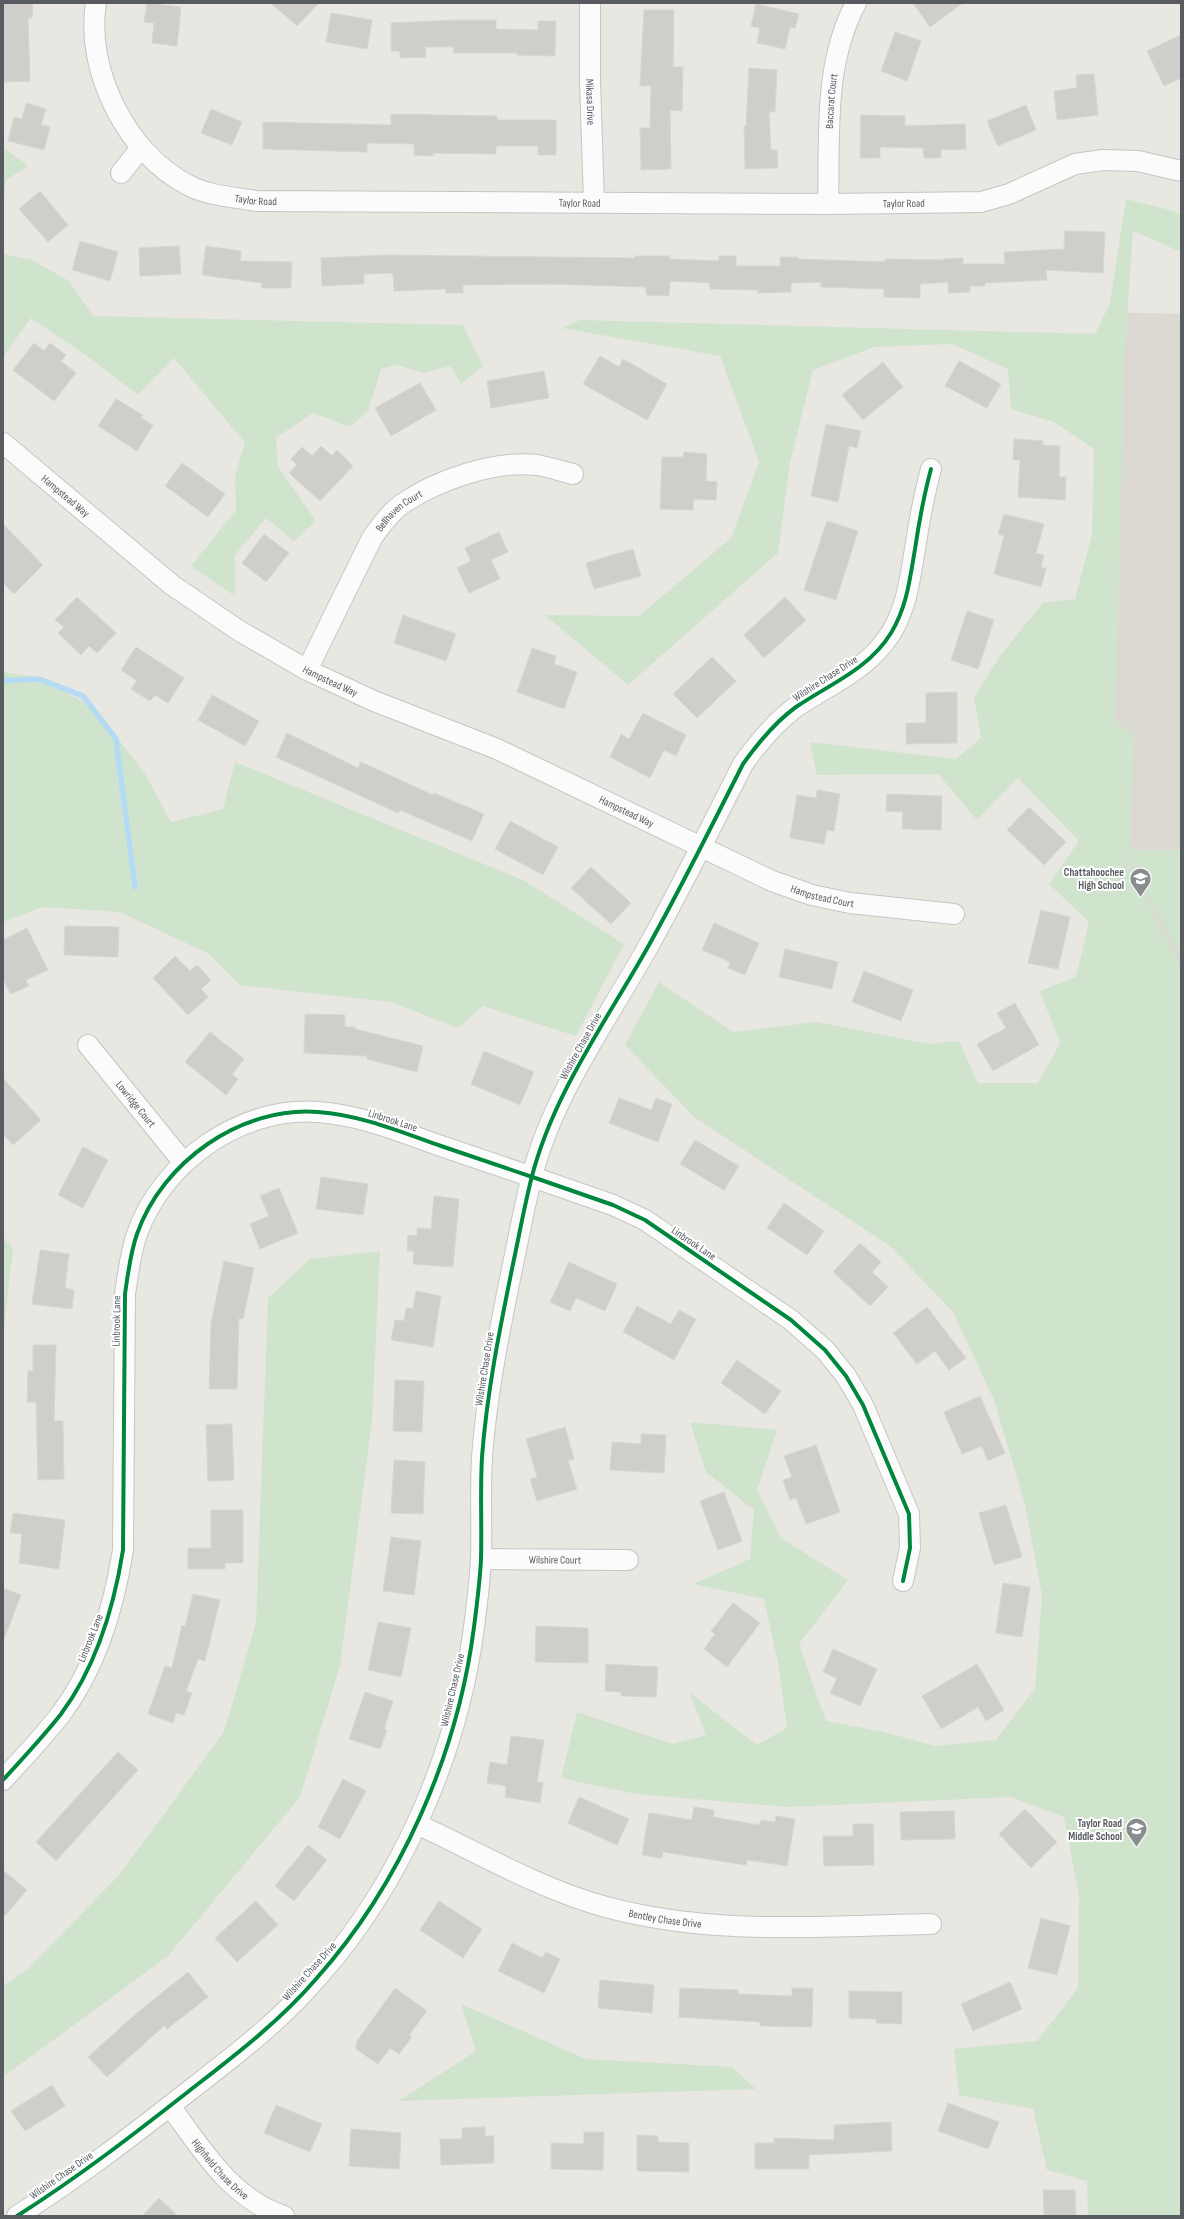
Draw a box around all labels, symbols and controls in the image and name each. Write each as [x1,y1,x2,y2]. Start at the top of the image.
street label: Baccarat Court [823,72,841,129]
street label: Mikasa Drive [583,79,597,125]
street label: Taylor Road [234,192,277,208]
street label: Taylor Road [559,197,601,210]
street label: Taylor Road [883,197,925,210]
street label: Hampstead Way [39,472,93,521]
street label: Bellhaven Court [373,487,425,534]
street label: Wilshire Chase Drive [790,653,860,704]
street label: Hampstead Way [300,663,360,700]
street label: Hampstead Way [597,793,656,831]
school or university icon: Chattahoochee High School [1127,865,1153,898]
place label: Chattahoochee High School [1064,866,1124,892]
street label: Hampstead Court [789,882,855,910]
street label: Wilshire Chase Drive [557,1010,604,1082]
street label: Lowridge Court [113,1078,159,1131]
street label: Linbrook Lane [367,1106,419,1135]
street label: Linbrook Lane [669,1224,718,1263]
street label: Linbrook Lane [110,1295,123,1347]
street label: Wilshire Chase Drive [472,1331,497,1407]
street label: Wilshire Court [529,1553,582,1567]
street label: Linbrook Lane [75,1612,106,1664]
street label: Wilshire Chase Drive [438,1652,467,1728]
school or university icon: Taylor Road Middle School [1124,1816,1150,1849]
place label: Taylor Road Middle School [1068,1817,1122,1843]
street label: Bentley Chase Drive [627,1907,702,1931]
street label: Wilshire Chase Drive [280,1939,339,2003]
street label: Highfield Chase Drive [189,2136,251,2203]
street label: Wilshire Chase Drive [27,2149,96,2202]

